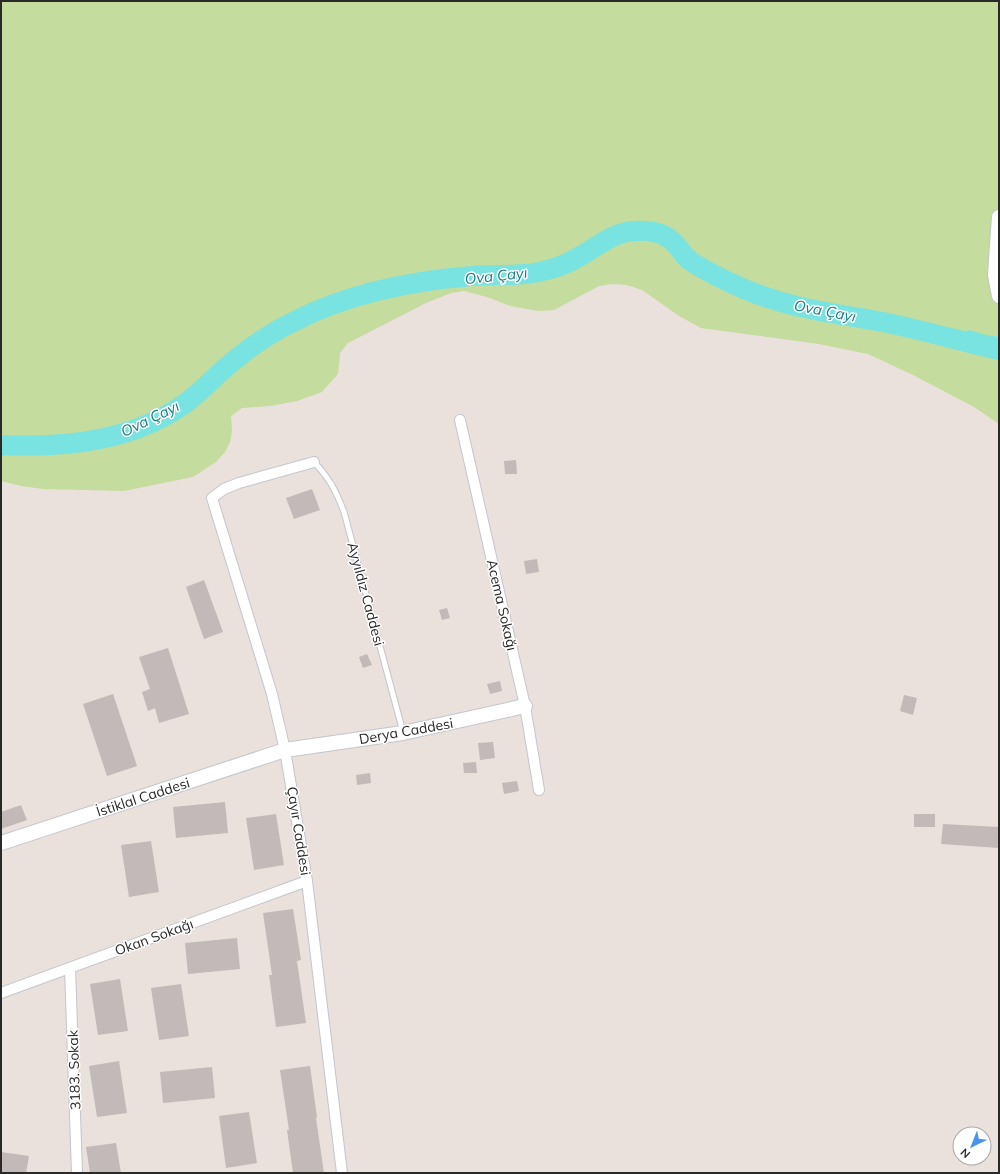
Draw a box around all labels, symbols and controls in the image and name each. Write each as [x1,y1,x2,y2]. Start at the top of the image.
water label: Ova Çayı [464,263,528,288]
water label: Ova Çayı [792,295,858,326]
water label: Ova Çayı [117,396,182,441]
street label: Ayyıldız Caddesi [343,540,389,648]
street label: Acema Sokağı [483,558,521,652]
street label: Derya Caddesi [357,714,455,748]
street label: İstiklal Caddesi [94,773,192,821]
street label: Çayır Caddesi [283,785,315,877]
street label: Okan Sokağı [112,914,196,960]
street label: 3183. Sokak [64,1029,84,1110]
north arrow [952,1126,992,1166]
text: N [957,1145,973,1161]

